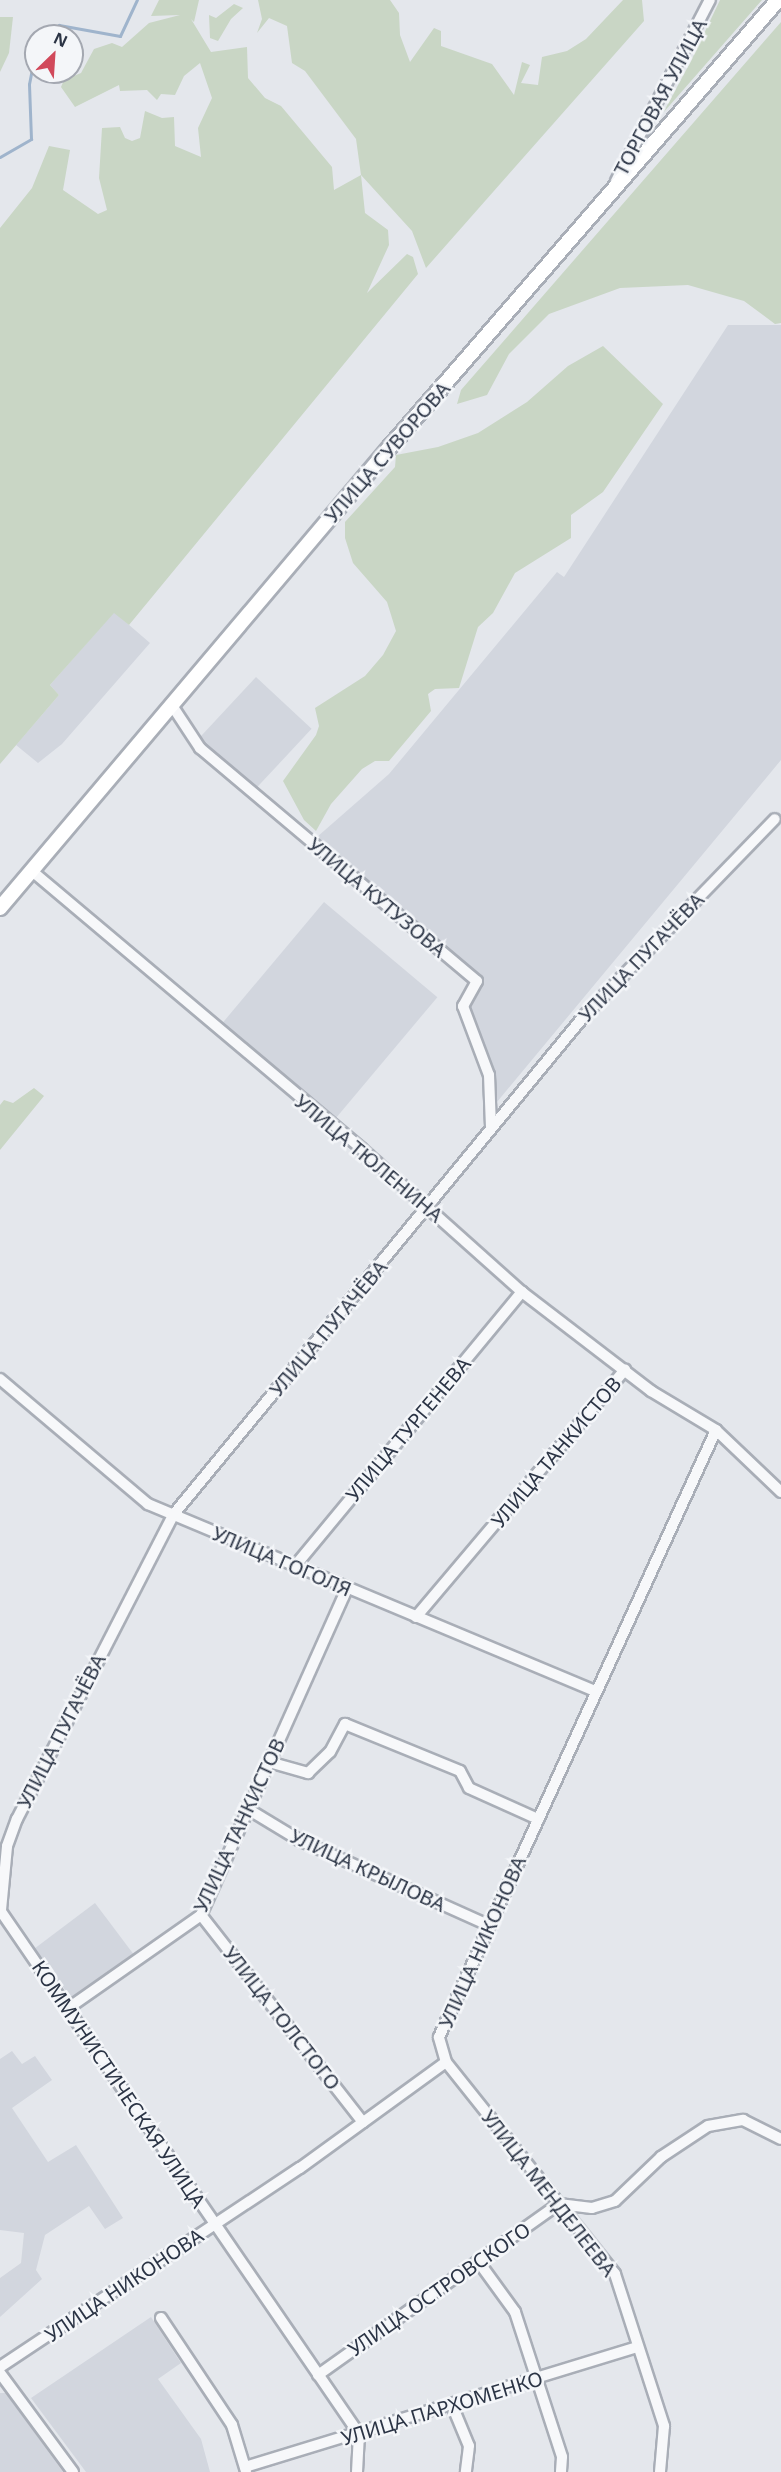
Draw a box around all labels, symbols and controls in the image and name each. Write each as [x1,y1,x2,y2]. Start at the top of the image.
street label: ТОРГОВАЯ УЛИЦА [609,15,711,179]
north arrow [24,24,84,84]
text: N [50,27,71,52]
street label: УЛИЦА СУВОРОВА [319,377,455,527]
street label: УЛИЦА КУТУЗОВА [303,832,451,962]
street label: УЛИЦА ПУГАЧЁВА [573,888,709,1026]
street label: УЛИЦА ТЮЛЕНИНА [290,1089,448,1227]
street label: УЛИЦА ПУГАЧЁВА [264,1255,392,1401]
street label: УЛИЦА ТУРГЕНЕВА [341,1352,475,1506]
street label: УЛИЦА ТАНКИСТОВ [486,1372,626,1532]
street label: УЛИЦА ГОГОЛЯ [209,1521,355,1601]
street label: УЛИЦА ПУГАЧЁВА [12,1650,110,1812]
street label: УЛИЦА ТАНКИСТОВ [188,1734,290,1916]
street label: УЛИЦА КРЫЛОВА [286,1823,450,1917]
street label: УЛИЦА НИКОНОВА [433,1852,531,2032]
street label: УЛИЦА ТОЛСТОГО [218,1941,346,2095]
street label: КОММУНИСТИЧЕСКАЯ УЛИЦА [27,1956,211,2212]
street label: УЛИЦА МЕНДЕЛЕЕВА [477,2105,621,2281]
street label: УЛИЦА ОСТРОВСКОГО [343,2217,535,2361]
street label: УЛИЦА НИКОНОВА [40,2223,208,2347]
street label: УЛИЦА ПАРХОМЕНКО [338,2366,546,2450]

